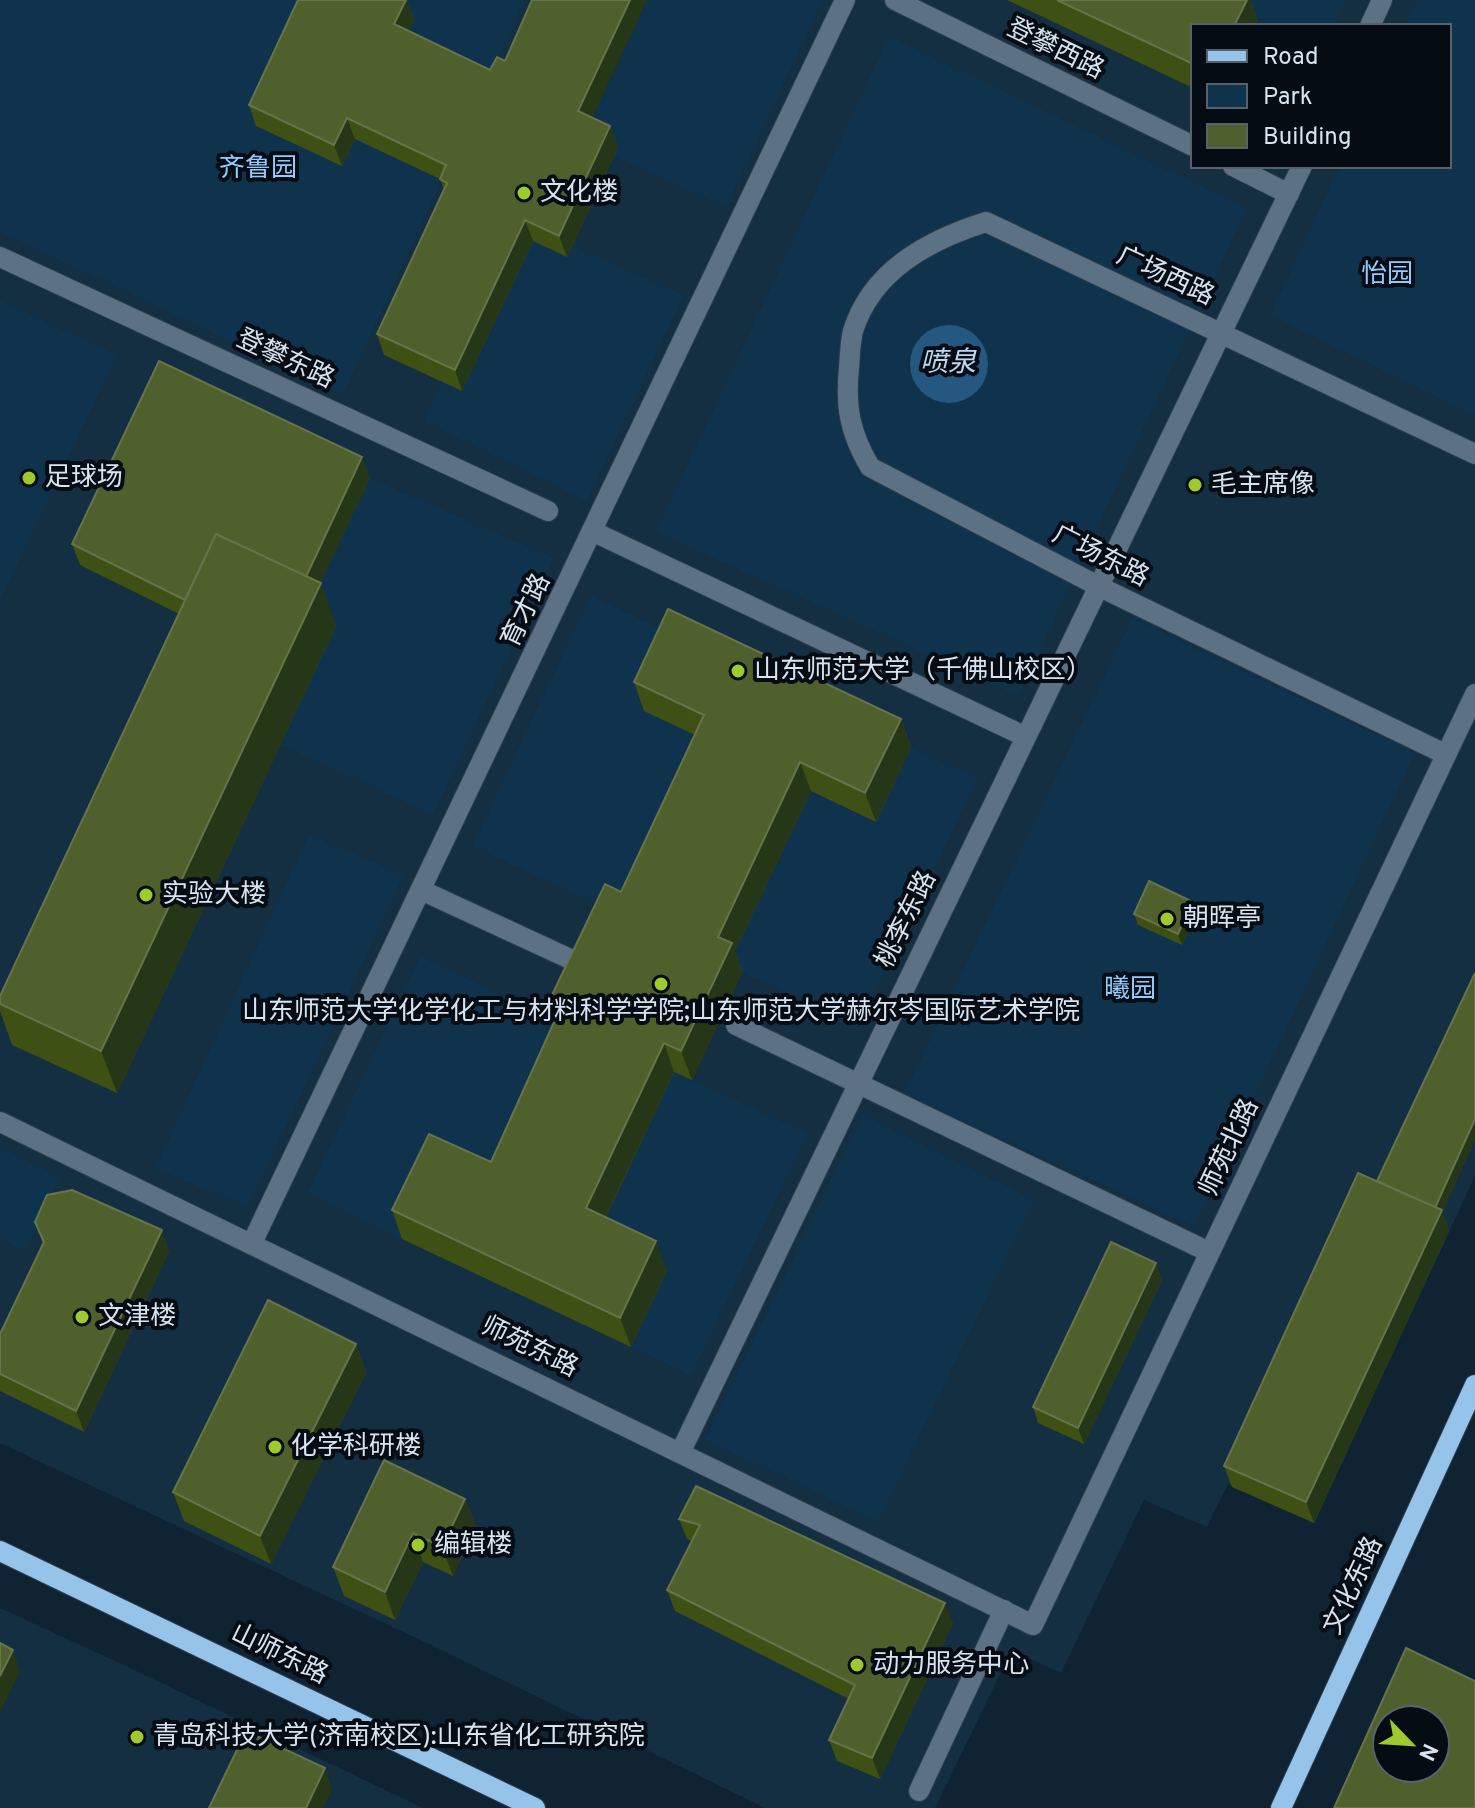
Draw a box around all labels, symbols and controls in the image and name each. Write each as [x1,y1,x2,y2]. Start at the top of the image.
street label: 登攀西路 [1001,12,1109,88]
legend [1191,24,1451,168]
text: Road [1263,43,1319,73]
text: Park [1263,83,1313,113]
text: Building [1263,123,1352,153]
park label: 齐鲁园 [219,153,297,186]
place label: 文化楼 [540,177,618,210]
marker: 文化楼 [515,184,533,202]
street label: 广场西路 [1111,240,1219,314]
park label: 怡园 [1361,259,1413,292]
street label: 登攀东路 [231,323,339,397]
water label: 喷泉 [920,346,977,382]
place label: 足球场 [45,462,123,495]
marker: 足球场 [20,469,38,487]
place label: 毛主席像 [1211,469,1315,502]
marker: 毛主席像 [1186,476,1204,494]
street label: 广场东路 [1046,519,1154,595]
street label: 育才路 [495,569,559,653]
place label: 山东师范大学（千佛山校区） [754,655,1092,688]
marker: 山东师范大学（千佛山校区） [729,662,747,680]
street label: 桃李东路 [869,866,945,974]
place label: 实验大楼 [162,879,266,912]
marker: 实验大楼 [137,886,155,904]
place label: 朝晖亭 [1183,903,1261,936]
marker: 朝晖亭 [1158,910,1176,928]
park label: 曦园 [1104,974,1156,1007]
marker: 山东师范大学化学化工与材料科学学院;山东师范大学赫尔岑国际艺术学院 [652,975,670,993]
place label: 山东师范大学化学化工与材料科学学院;山东师范大学赫尔岑国际艺术学院 [242,996,1080,1029]
street label: 师苑北路 [1193,1094,1267,1202]
place label: 文津楼 [98,1301,176,1334]
marker: 文津楼 [73,1308,91,1326]
street label: 师苑东路 [475,1310,583,1386]
place label: 化学科研楼 [291,1431,421,1464]
marker: 化学科研楼 [266,1438,284,1456]
place label: 编辑楼 [434,1529,512,1562]
street label: 文化东路 [1317,1532,1391,1640]
marker: 编辑楼 [409,1536,427,1554]
street label: 山师东路 [225,1617,333,1693]
place label: 动力服务中心 [873,1649,1029,1682]
marker: 动力服务中心 [848,1656,866,1674]
north arrow [1371,1704,1451,1784]
place label: 青岛科技大学(济南校区):山东省化工研究院 [153,1721,645,1754]
marker: 青岛科技大学(济南校区):山东省化工研究院 [128,1728,146,1746]
text: N [1411,1739,1442,1764]

